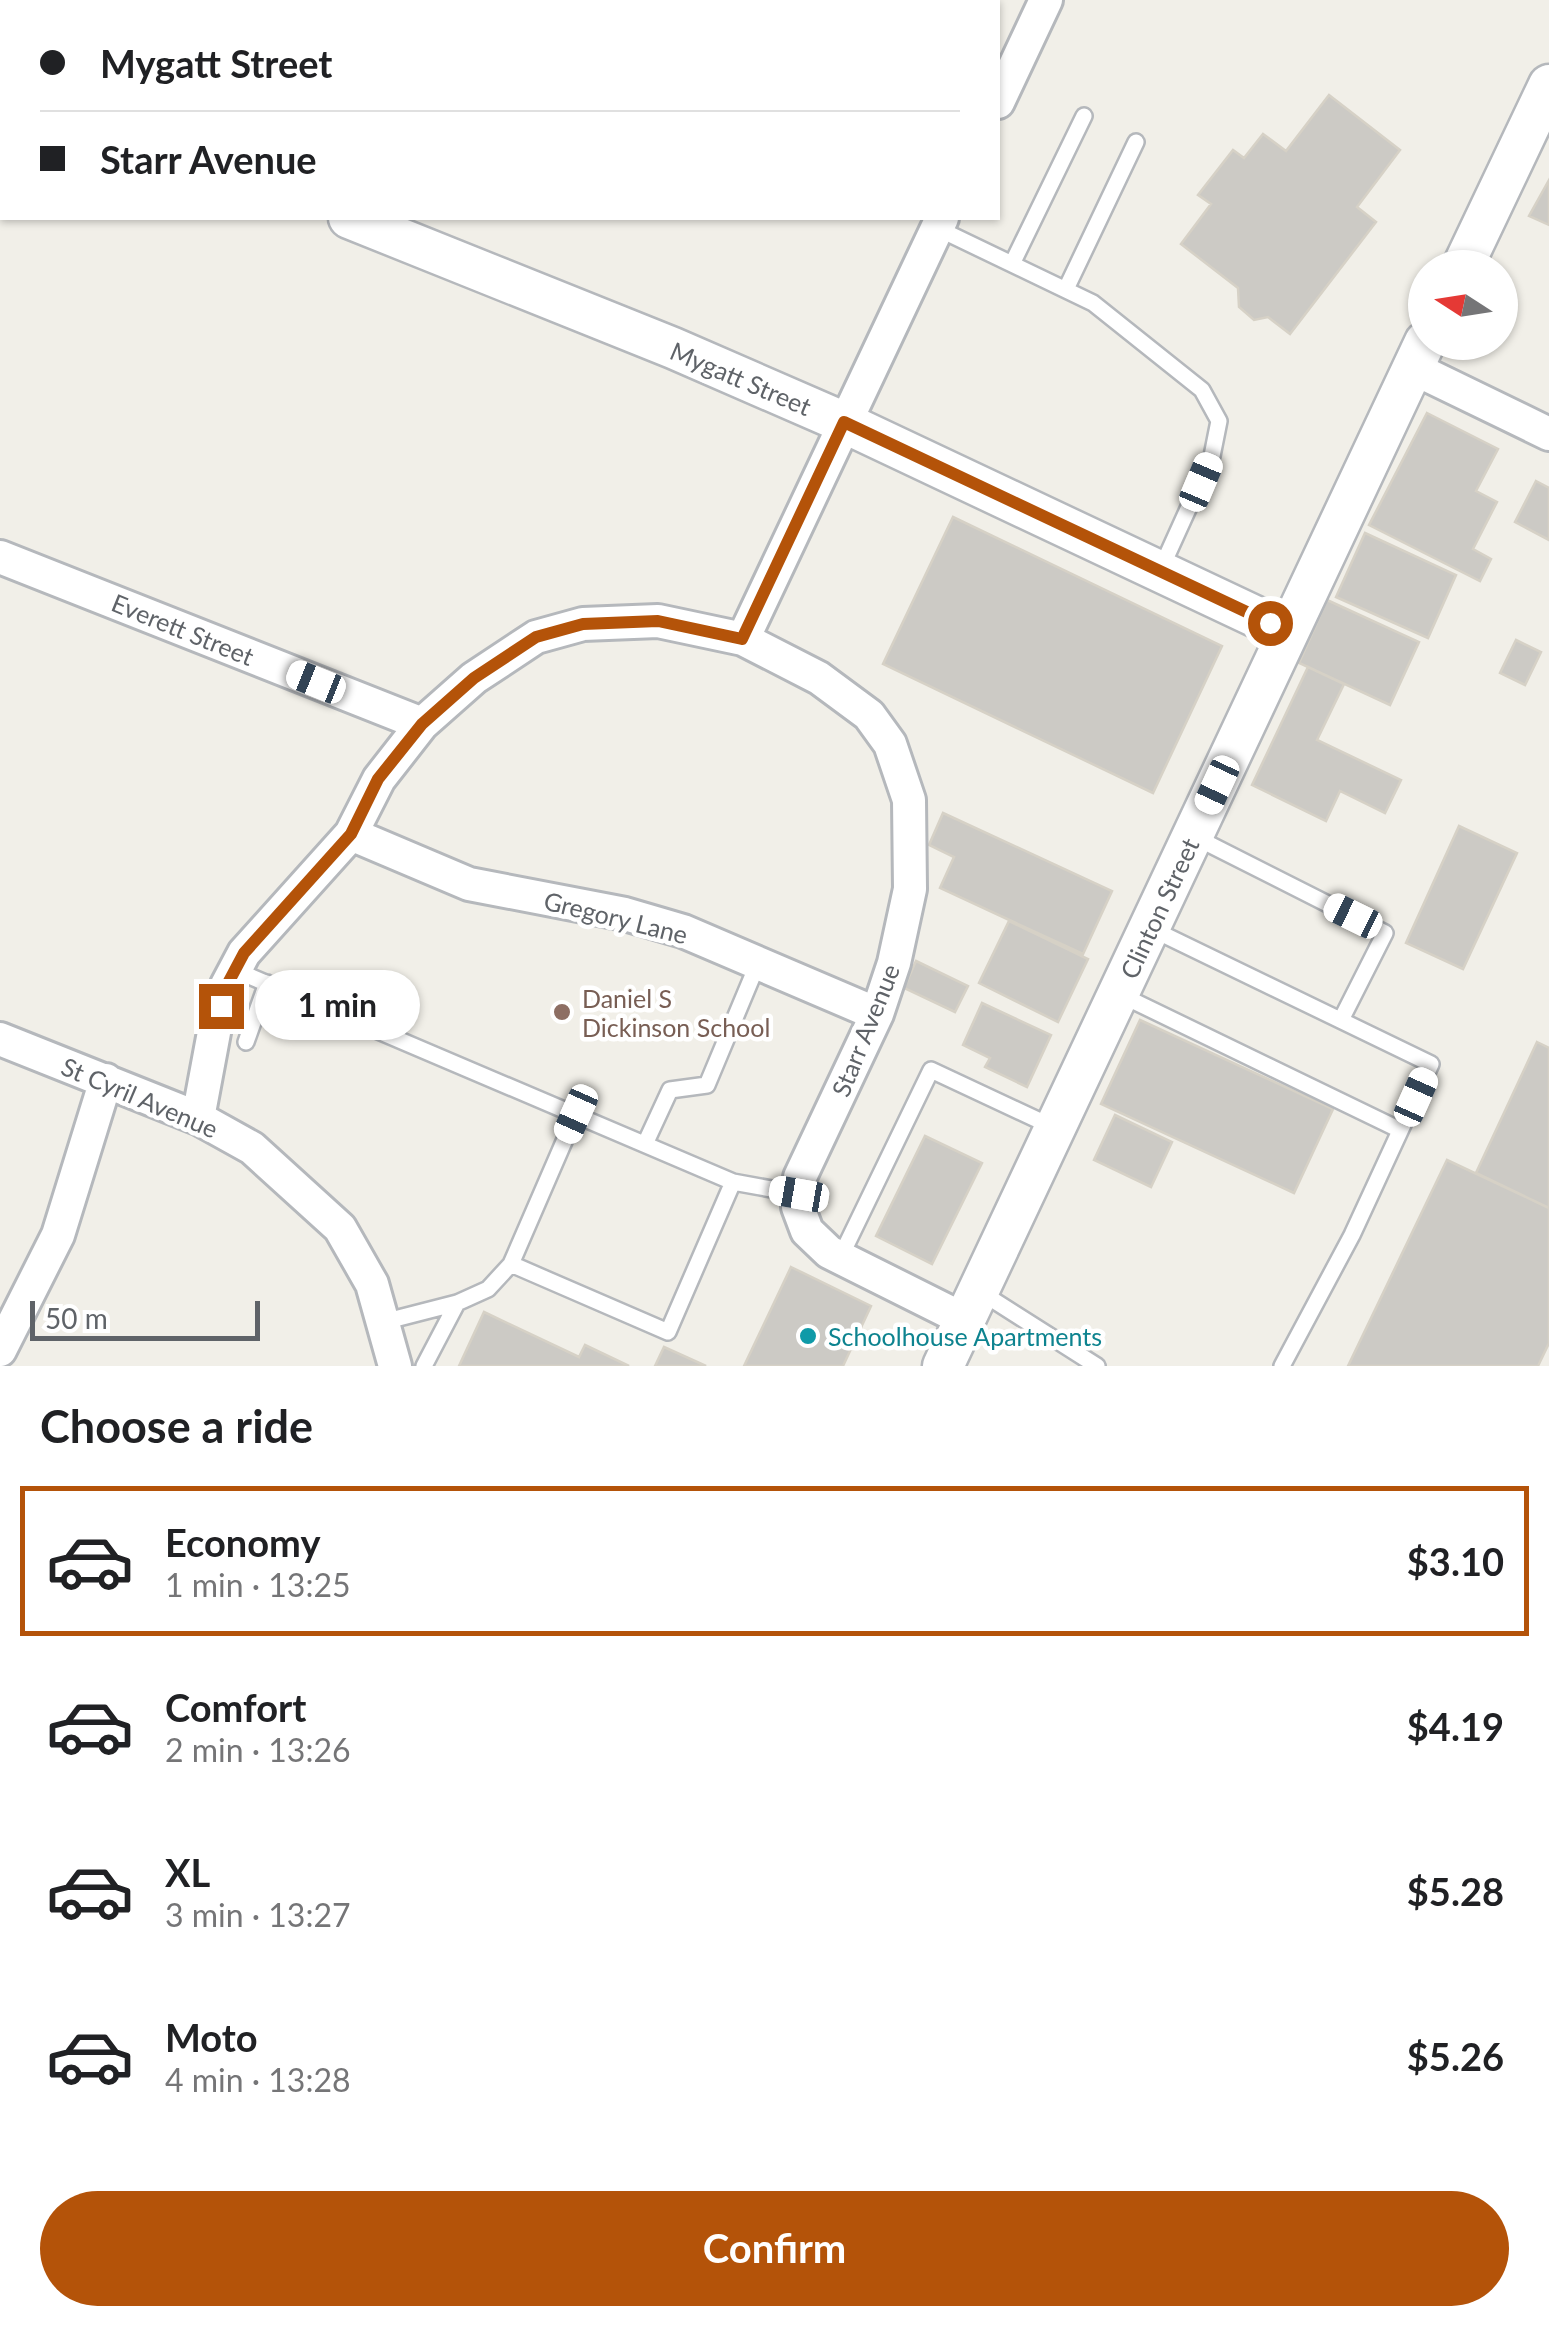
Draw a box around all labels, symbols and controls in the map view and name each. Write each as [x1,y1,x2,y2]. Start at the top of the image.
text: Mygatt Street [100,40,332,86]
text: Starr Avenue [100,136,317,182]
north arrow [1408,250,1518,360]
map controls [1408,250,1518,360]
street label: Mygatt Street [666,335,816,421]
car [1175,449,1227,515]
street label: Everett Street [108,587,258,671]
route start [1248,601,1293,646]
car [283,657,349,707]
car [1191,751,1243,819]
street label: Clinton Street [1113,833,1205,983]
street label: Gregory Lane [541,885,691,949]
car [1319,889,1387,943]
street label: Starr Avenue [825,959,905,1101]
callout: 1 min [256,971,421,1041]
place label: Daniel S Dickinson School [582,983,770,1042]
route end [199,984,244,1029]
text: 1 min [298,985,377,1024]
marker: Daniel S Dickinson School [551,1001,573,1023]
street label: St Cyril Avenue [57,1051,223,1143]
car [1390,1063,1442,1131]
car [550,1080,602,1148]
car [767,1174,831,1214]
scale bar [30,1296,260,1340]
text: 50 m [45,1301,108,1335]
place label: Schoolhouse Apartments [828,1321,1102,1351]
marker: Schoolhouse Apartments [797,1325,819,1347]
text: Choose a ride [40,1399,313,1453]
icon: car [45,1516,135,1606]
text: Economy [165,1519,320,1565]
text: $3.10 [1407,1538,1504,1584]
text: 1 min · 13:25 [165,1565,351,1604]
icon: car [45,1681,135,1771]
text: Comfort [165,1684,306,1730]
text: $4.19 [1407,1703,1504,1749]
text: 2 min · 13:26 [165,1730,351,1769]
icon: car [45,1846,135,1936]
text: XL [165,1849,210,1895]
text: $5.28 [1407,1868,1504,1914]
text: 3 min · 13:27 [165,1895,351,1934]
icon: car [45,2011,135,2101]
text: Moto [165,2014,258,2060]
text: $5.26 [1407,2033,1504,2079]
text: 4 min · 13:28 [165,2060,351,2099]
button: Confirm [40,2191,1509,2306]

